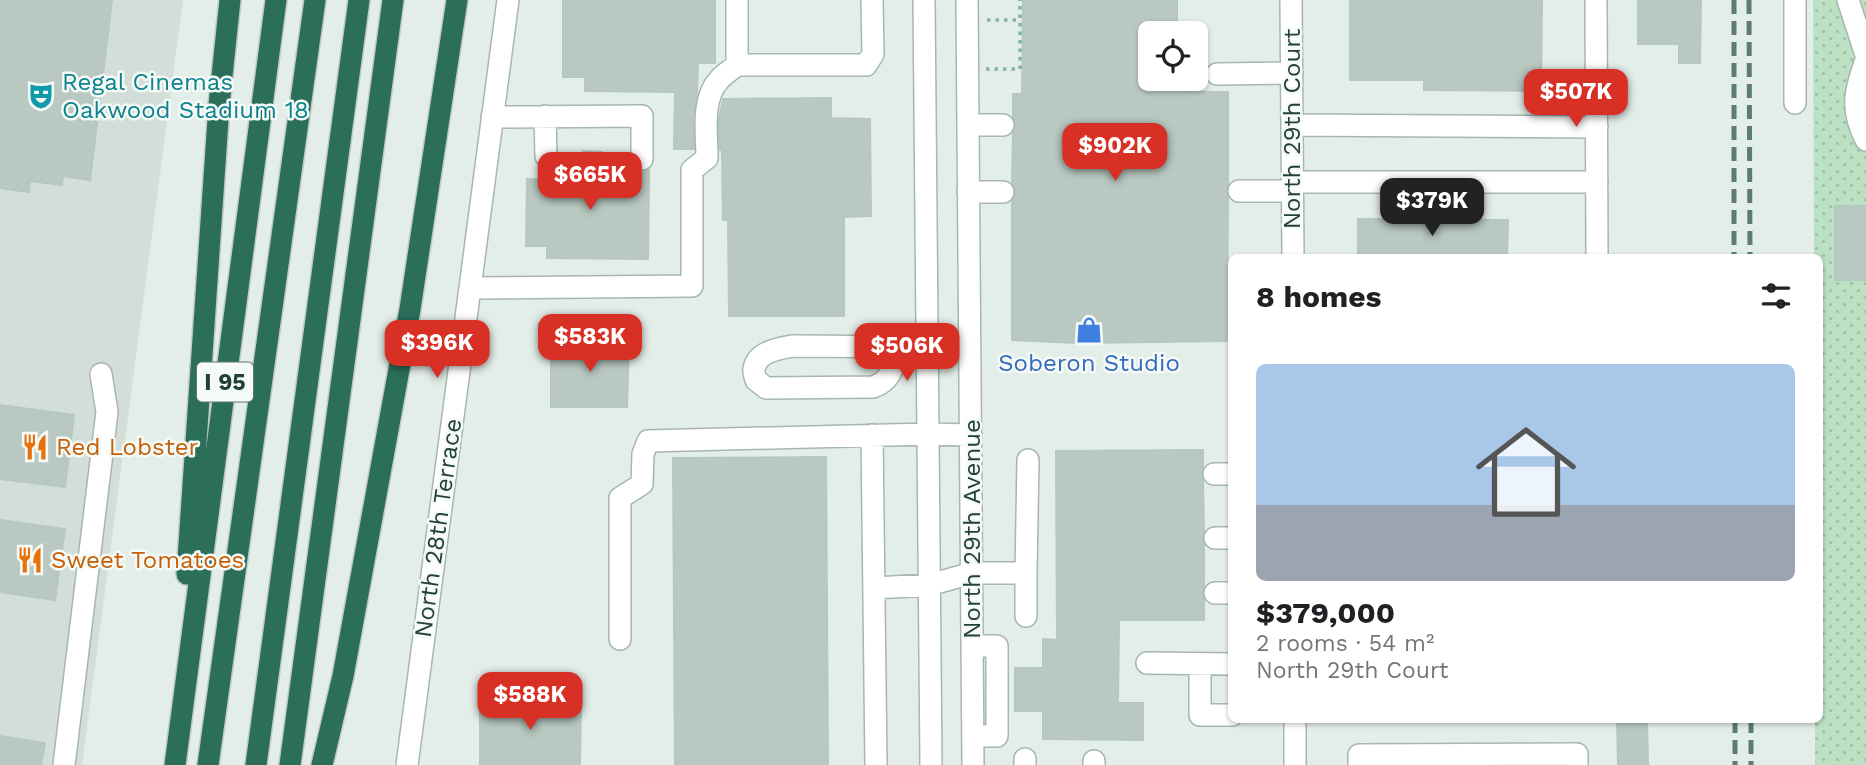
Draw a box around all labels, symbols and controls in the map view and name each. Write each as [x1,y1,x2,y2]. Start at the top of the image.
map controls [1138,21,1208,91]
button: locate [1138,21,1208,91]
street label: North 29th Court [1278,29,1306,229]
place label: Regal Cinemas Oakwood Stadium 18 [62,68,309,124]
pin: $507K [1527,69,1625,129]
text: $507K [1540,78,1612,105]
theatre icon: Regal Cinemas Oakwood Stadium 18 [26,81,56,111]
pin: $902K [1066,124,1164,183]
text: $902K [1078,132,1152,159]
pin: $665K [541,152,639,212]
text: $665K [554,161,626,188]
pin: $379K [1383,178,1481,238]
text: $379K [1396,187,1468,214]
icon: filters [1757,277,1795,315]
text: 8 homes [1256,279,1382,314]
pin: $583K [541,314,639,374]
shop icon: Soberon Studio [1074,315,1104,345]
pin: $396K [388,320,486,380]
text: $583K [554,323,626,350]
pin: $506K [858,324,956,383]
text: $396K [401,329,473,356]
text: $506K [870,332,944,359]
place label: Soberon Studio [998,349,1180,377]
road number: I 95 [197,362,253,402]
icon: home [1463,409,1589,535]
street label: North 28th Terrace [409,417,467,639]
street label: North 29th Avenue [958,419,986,639]
restaurant icon: Red Lobster [20,432,50,462]
place label: Red Lobster [56,433,199,461]
restaurant icon: Sweet Tomatoes [15,545,45,575]
place label: Sweet Tomatoes [51,546,244,574]
text: $379,000 [1256,595,1395,630]
text: 2 rooms · 54 m² [1256,630,1434,657]
text: North 29th Court [1256,657,1448,684]
pin: $588K [481,672,579,732]
text: $588K [494,681,566,708]

